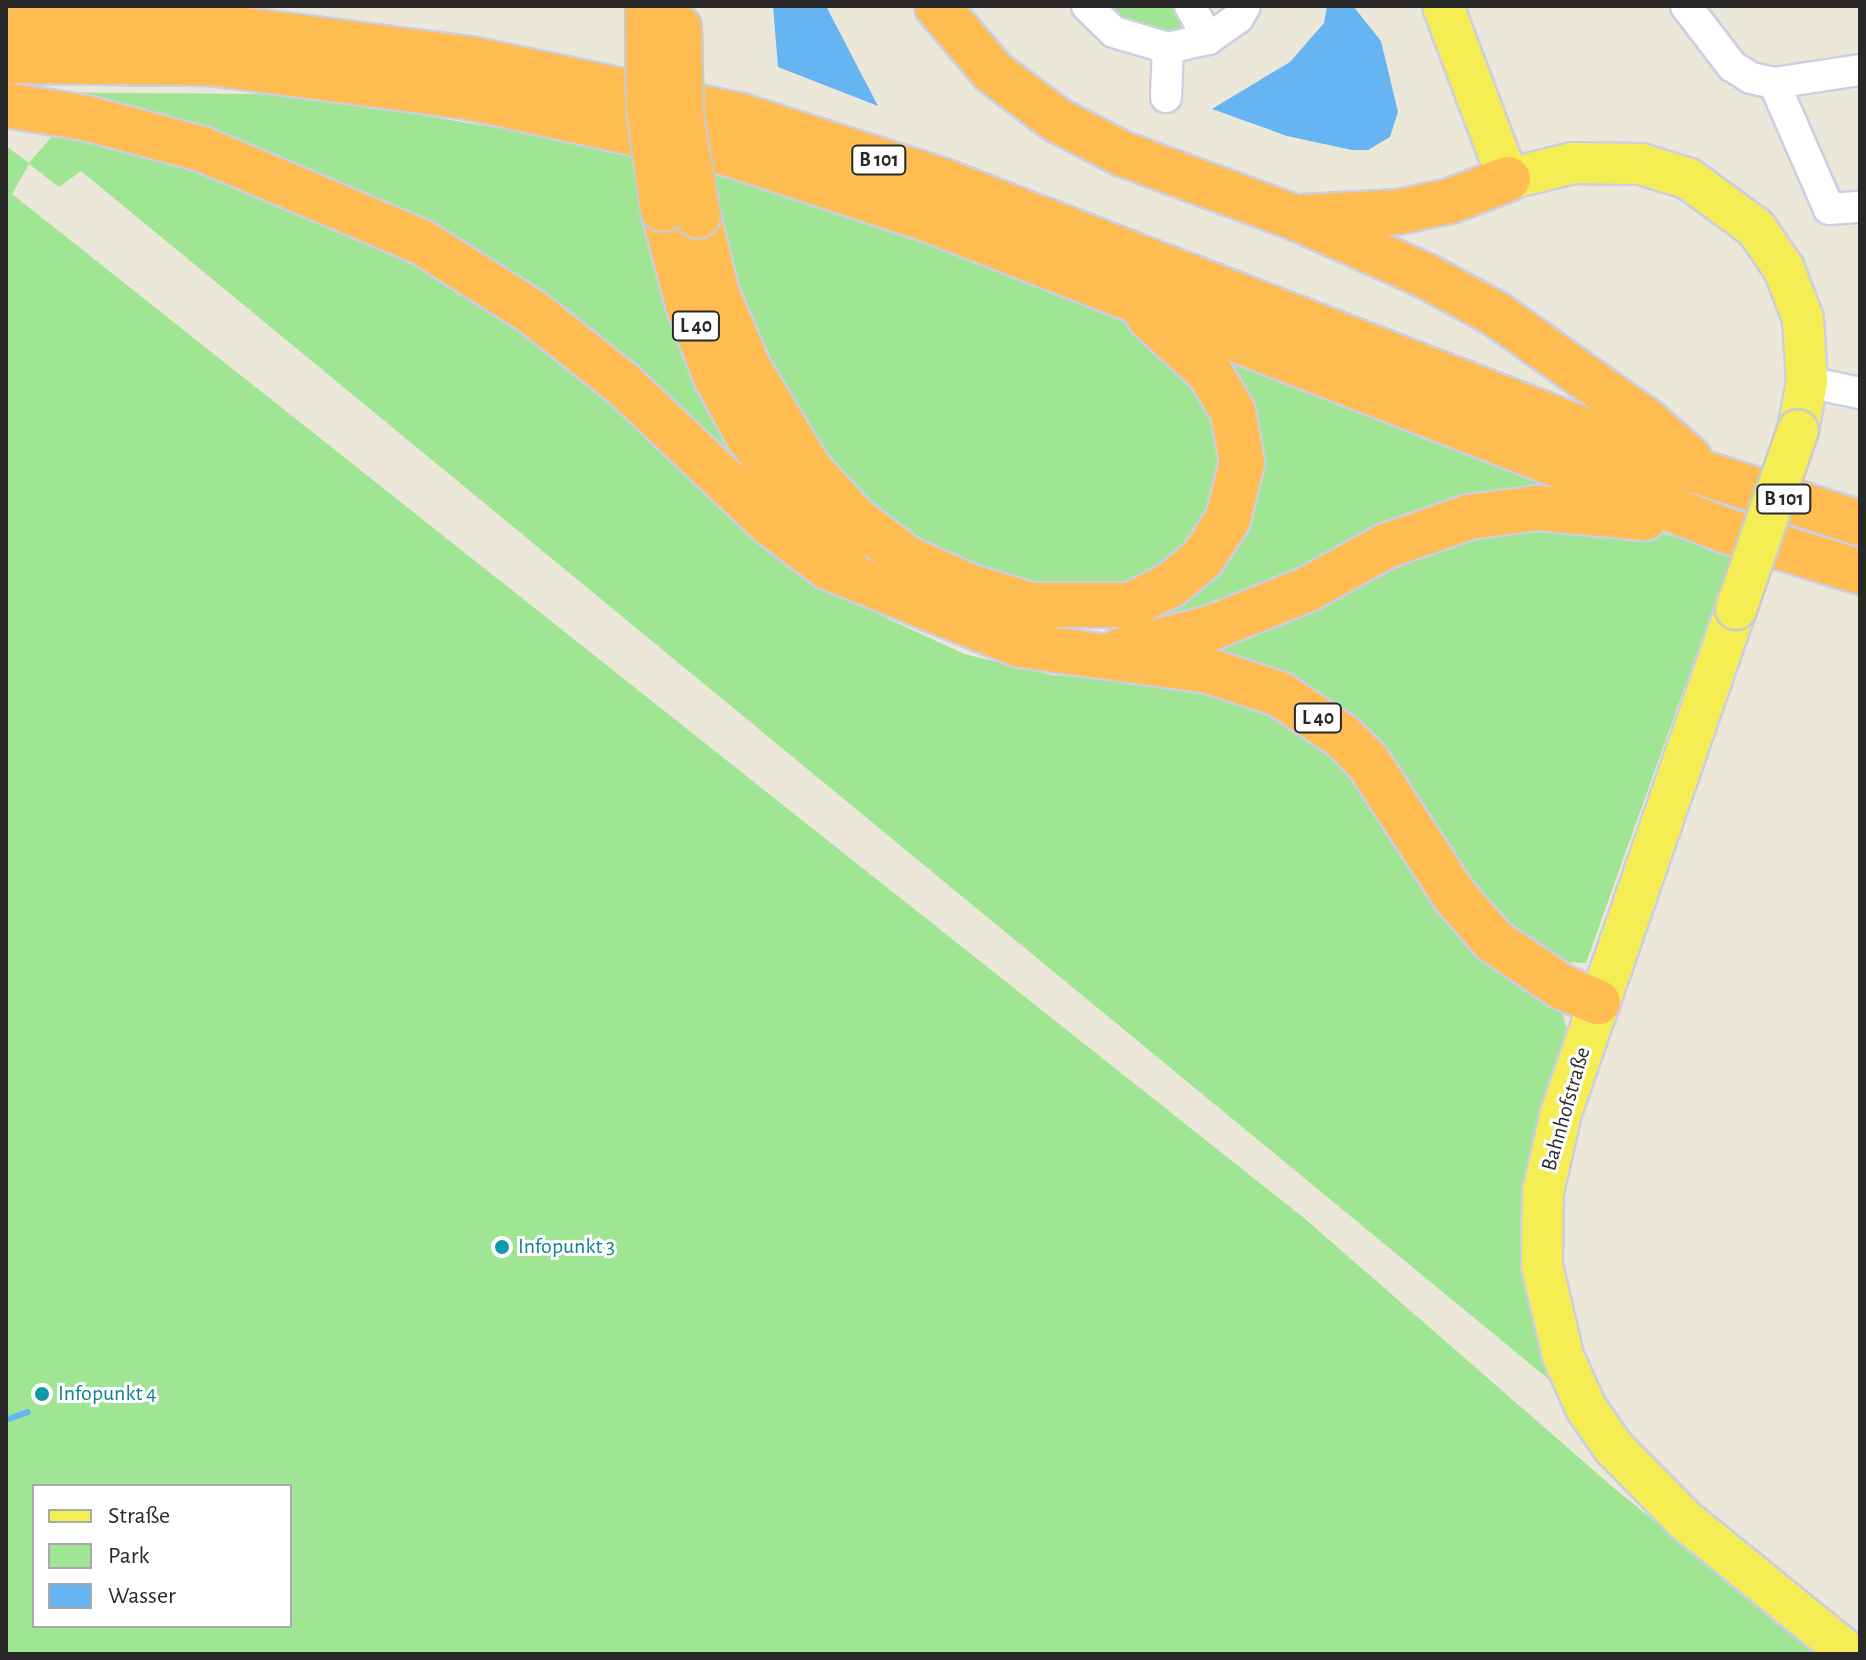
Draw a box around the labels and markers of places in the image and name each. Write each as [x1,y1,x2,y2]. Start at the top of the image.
place label: Infopunkt 3 [518,1234,615,1260]
marker: Infopunkt 3 [493,1238,511,1256]
place label: Infopunkt 4 [58,1381,157,1407]
marker: Infopunkt 4 [33,1385,51,1403]

